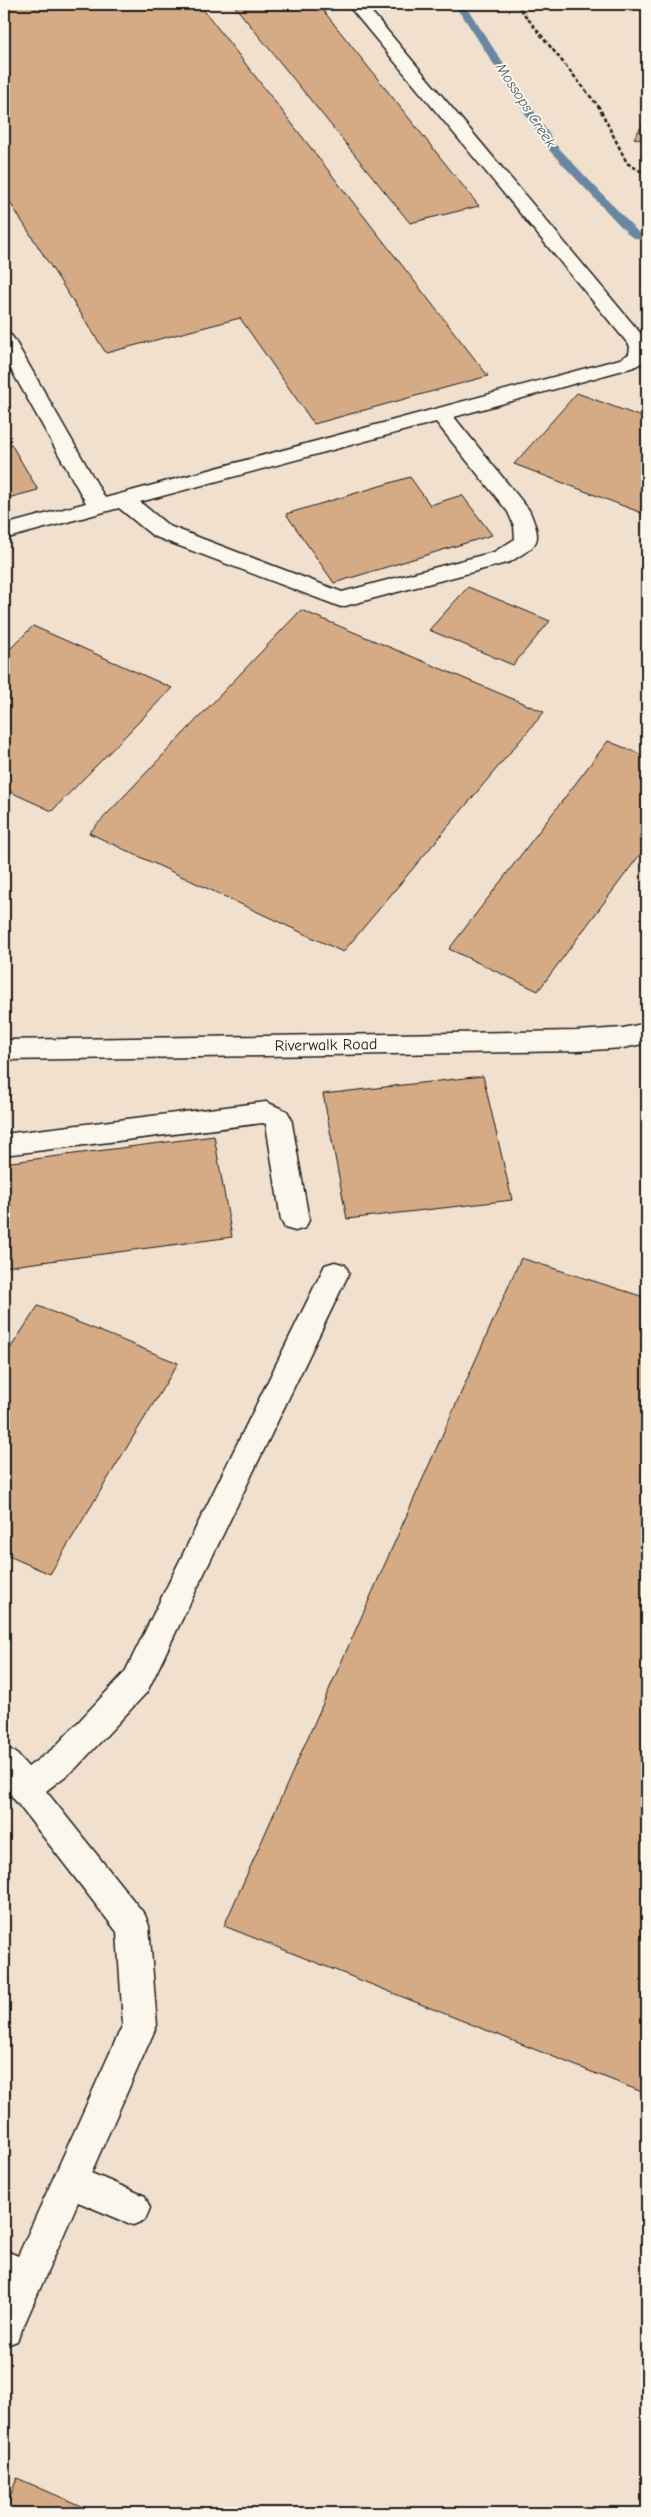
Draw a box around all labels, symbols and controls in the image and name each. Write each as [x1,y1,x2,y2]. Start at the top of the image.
water label: Mossops Creek [491,58,560,151]
street label: Riverwalk Road [275,1035,377,1055]

